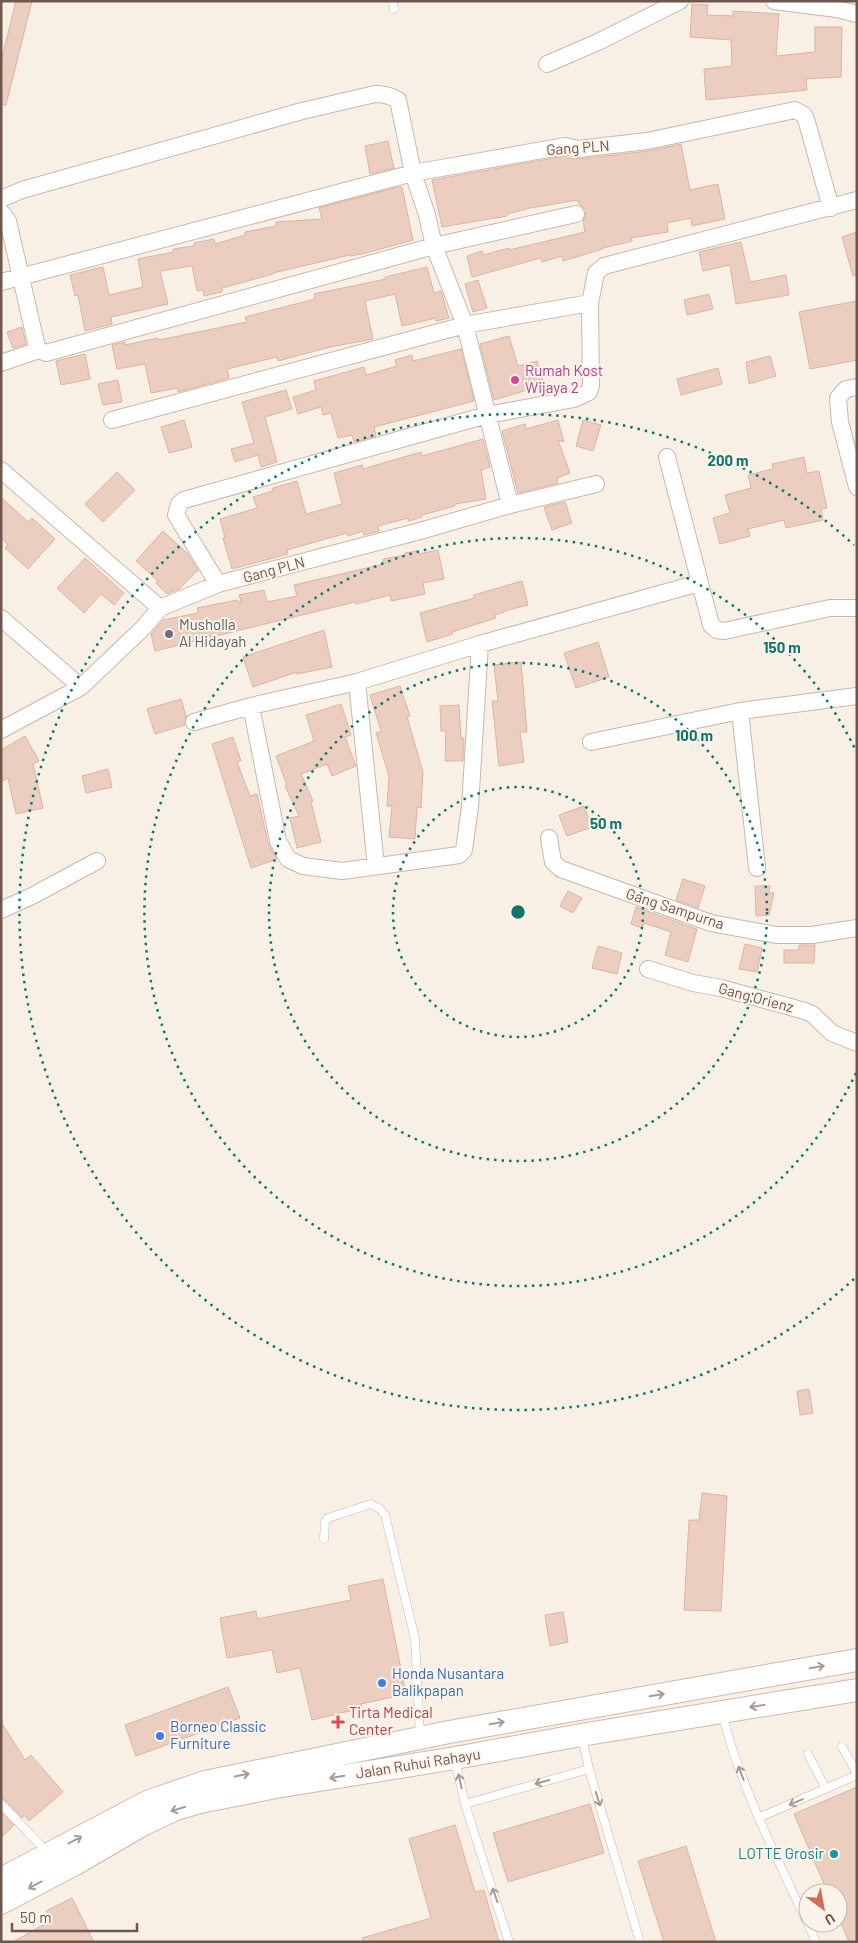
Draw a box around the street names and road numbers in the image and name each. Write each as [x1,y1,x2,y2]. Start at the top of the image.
street label: Gang PLN [546,136,610,158]
street label: Gang PLN [241,552,307,586]
street label: Gang Sampurna [624,884,727,932]
street label: Gang Orienz [717,978,796,1016]
street label: Jalan Ruhui Rahayu [354,1744,482,1782]

